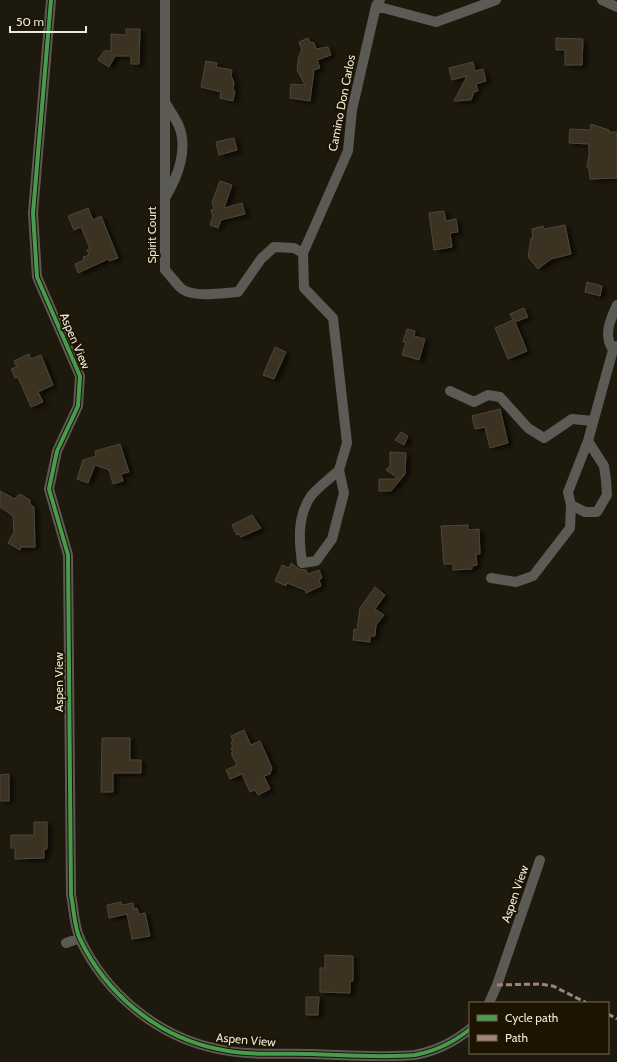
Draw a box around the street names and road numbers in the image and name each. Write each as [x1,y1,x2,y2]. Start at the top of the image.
street label: Camino Don Carlos [325,53,358,153]
street label: Spirit Court [144,206,159,264]
street label: Aspen View [57,310,94,372]
street label: Aspen View [51,652,66,712]
street label: Aspen View [498,863,531,925]
street label: Aspen View [216,1029,277,1050]

